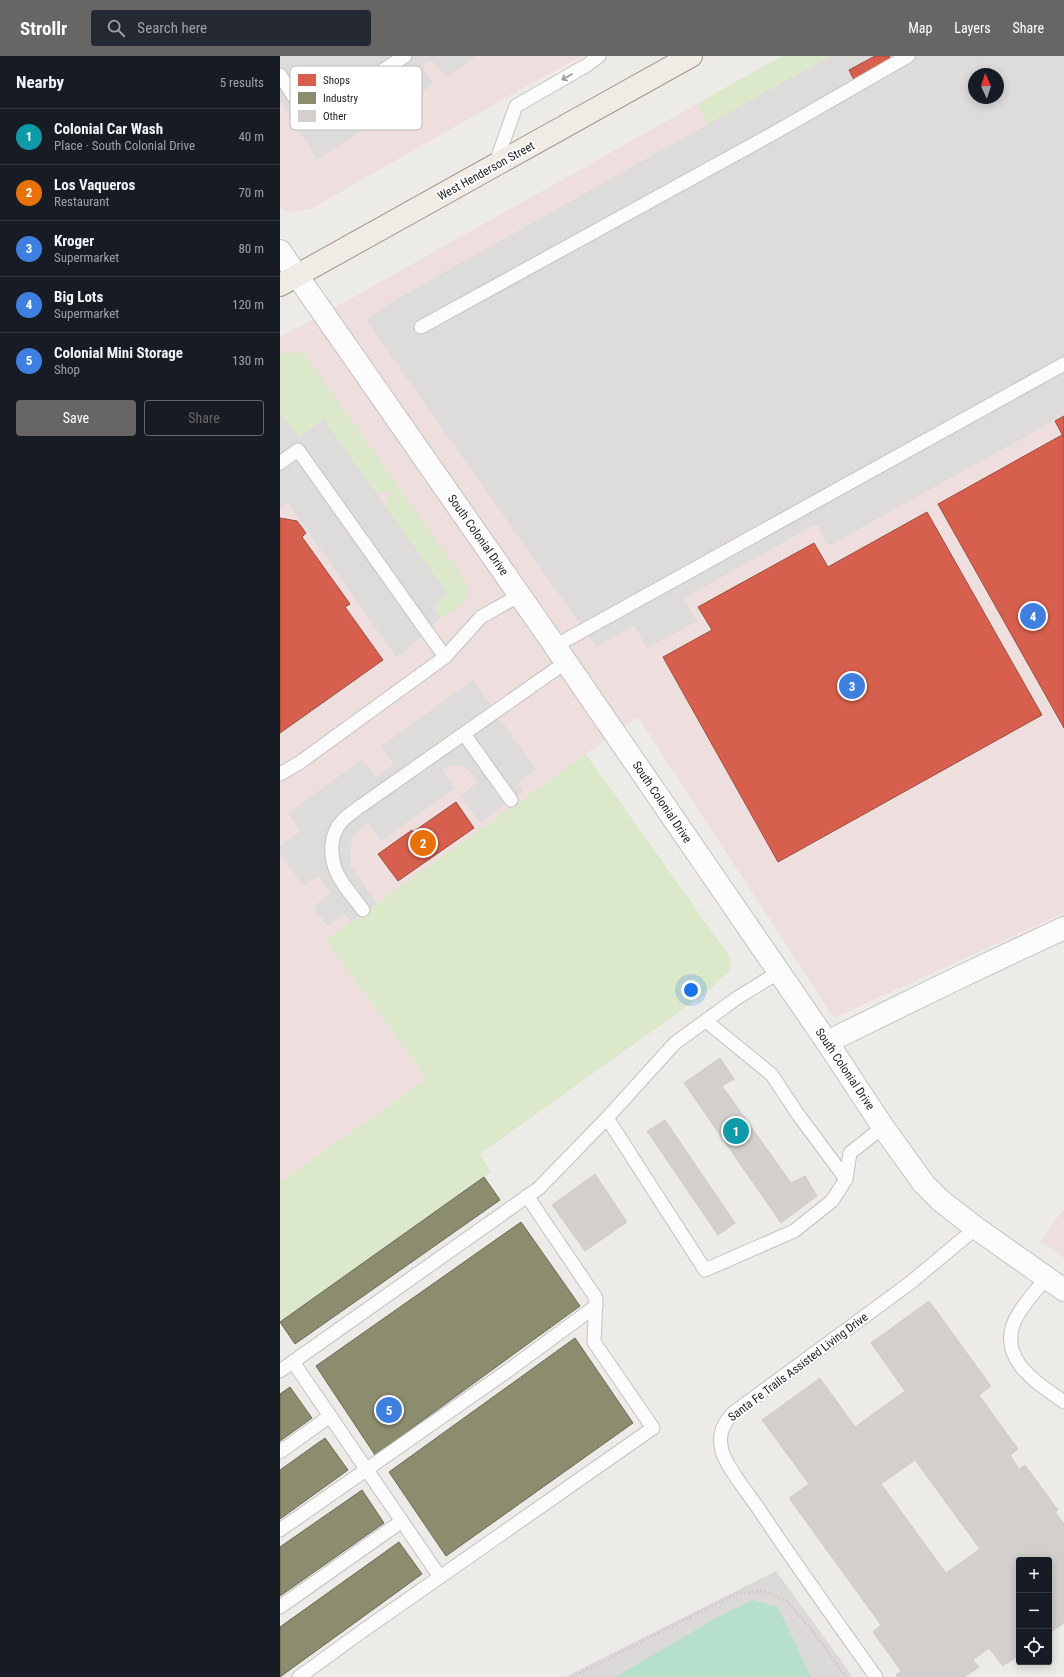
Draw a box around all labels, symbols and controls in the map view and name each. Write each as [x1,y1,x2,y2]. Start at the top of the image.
search box [91,10,371,46]
text: Strollr [20,17,67,40]
icon: search [105,17,127,39]
text: Search here [137,19,207,37]
text: Map [908,20,932,36]
text: Layers [954,20,991,36]
text: Share [1013,20,1044,36]
legend [290,66,422,130]
north arrow [968,68,1004,104]
text: Nearby [16,72,64,92]
text: Shops [323,74,350,87]
one-way arrow [561,74,573,82]
text: 5 results [220,75,264,90]
text: Industry [323,92,359,105]
text: Other [323,110,347,123]
text: Colonial Car Wash [54,120,163,138]
text: 1 [26,129,32,144]
text: 40 m [238,129,264,144]
text: Place · South Colonial Drive [54,138,195,153]
street label: West Henderson Street [435,138,537,203]
text: Los Vaqueros [54,176,135,194]
text: 2 [26,185,32,200]
text: 70 m [238,185,264,200]
text: Restaurant [54,194,109,209]
text: Kroger [54,232,94,250]
text: 3 [26,241,32,256]
text: 80 m [238,241,264,256]
text: Supermarket [54,250,119,265]
text: Big Lots [54,288,103,306]
text: 4 [26,297,32,312]
text: 120 m [232,297,264,312]
text: Supermarket [54,306,119,321]
text: Colonial Mini Storage [54,344,183,362]
text: 5 [26,353,32,368]
text: 130 m [232,353,264,368]
text: Shop [54,362,80,377]
button: Save [16,400,136,436]
button: Share [144,400,264,436]
street label: South Colonial Drive [445,492,511,578]
pin: 4 [1020,601,1046,631]
pin: 3 [839,671,865,701]
street label: South Colonial Drive [629,758,695,846]
pin: 2 [410,828,436,858]
your location [681,980,701,1000]
street label: South Colonial Drive [812,1025,878,1113]
pin: 1 [723,1116,749,1146]
street label: Santa Fe Trails Assisted Living Drive [725,1310,871,1424]
pin: 5 [376,1395,402,1425]
map controls [1016,1557,1052,1665]
button: + [1016,1557,1052,1593]
button: − [1016,1593,1052,1629]
button: locate [1016,1629,1052,1665]

